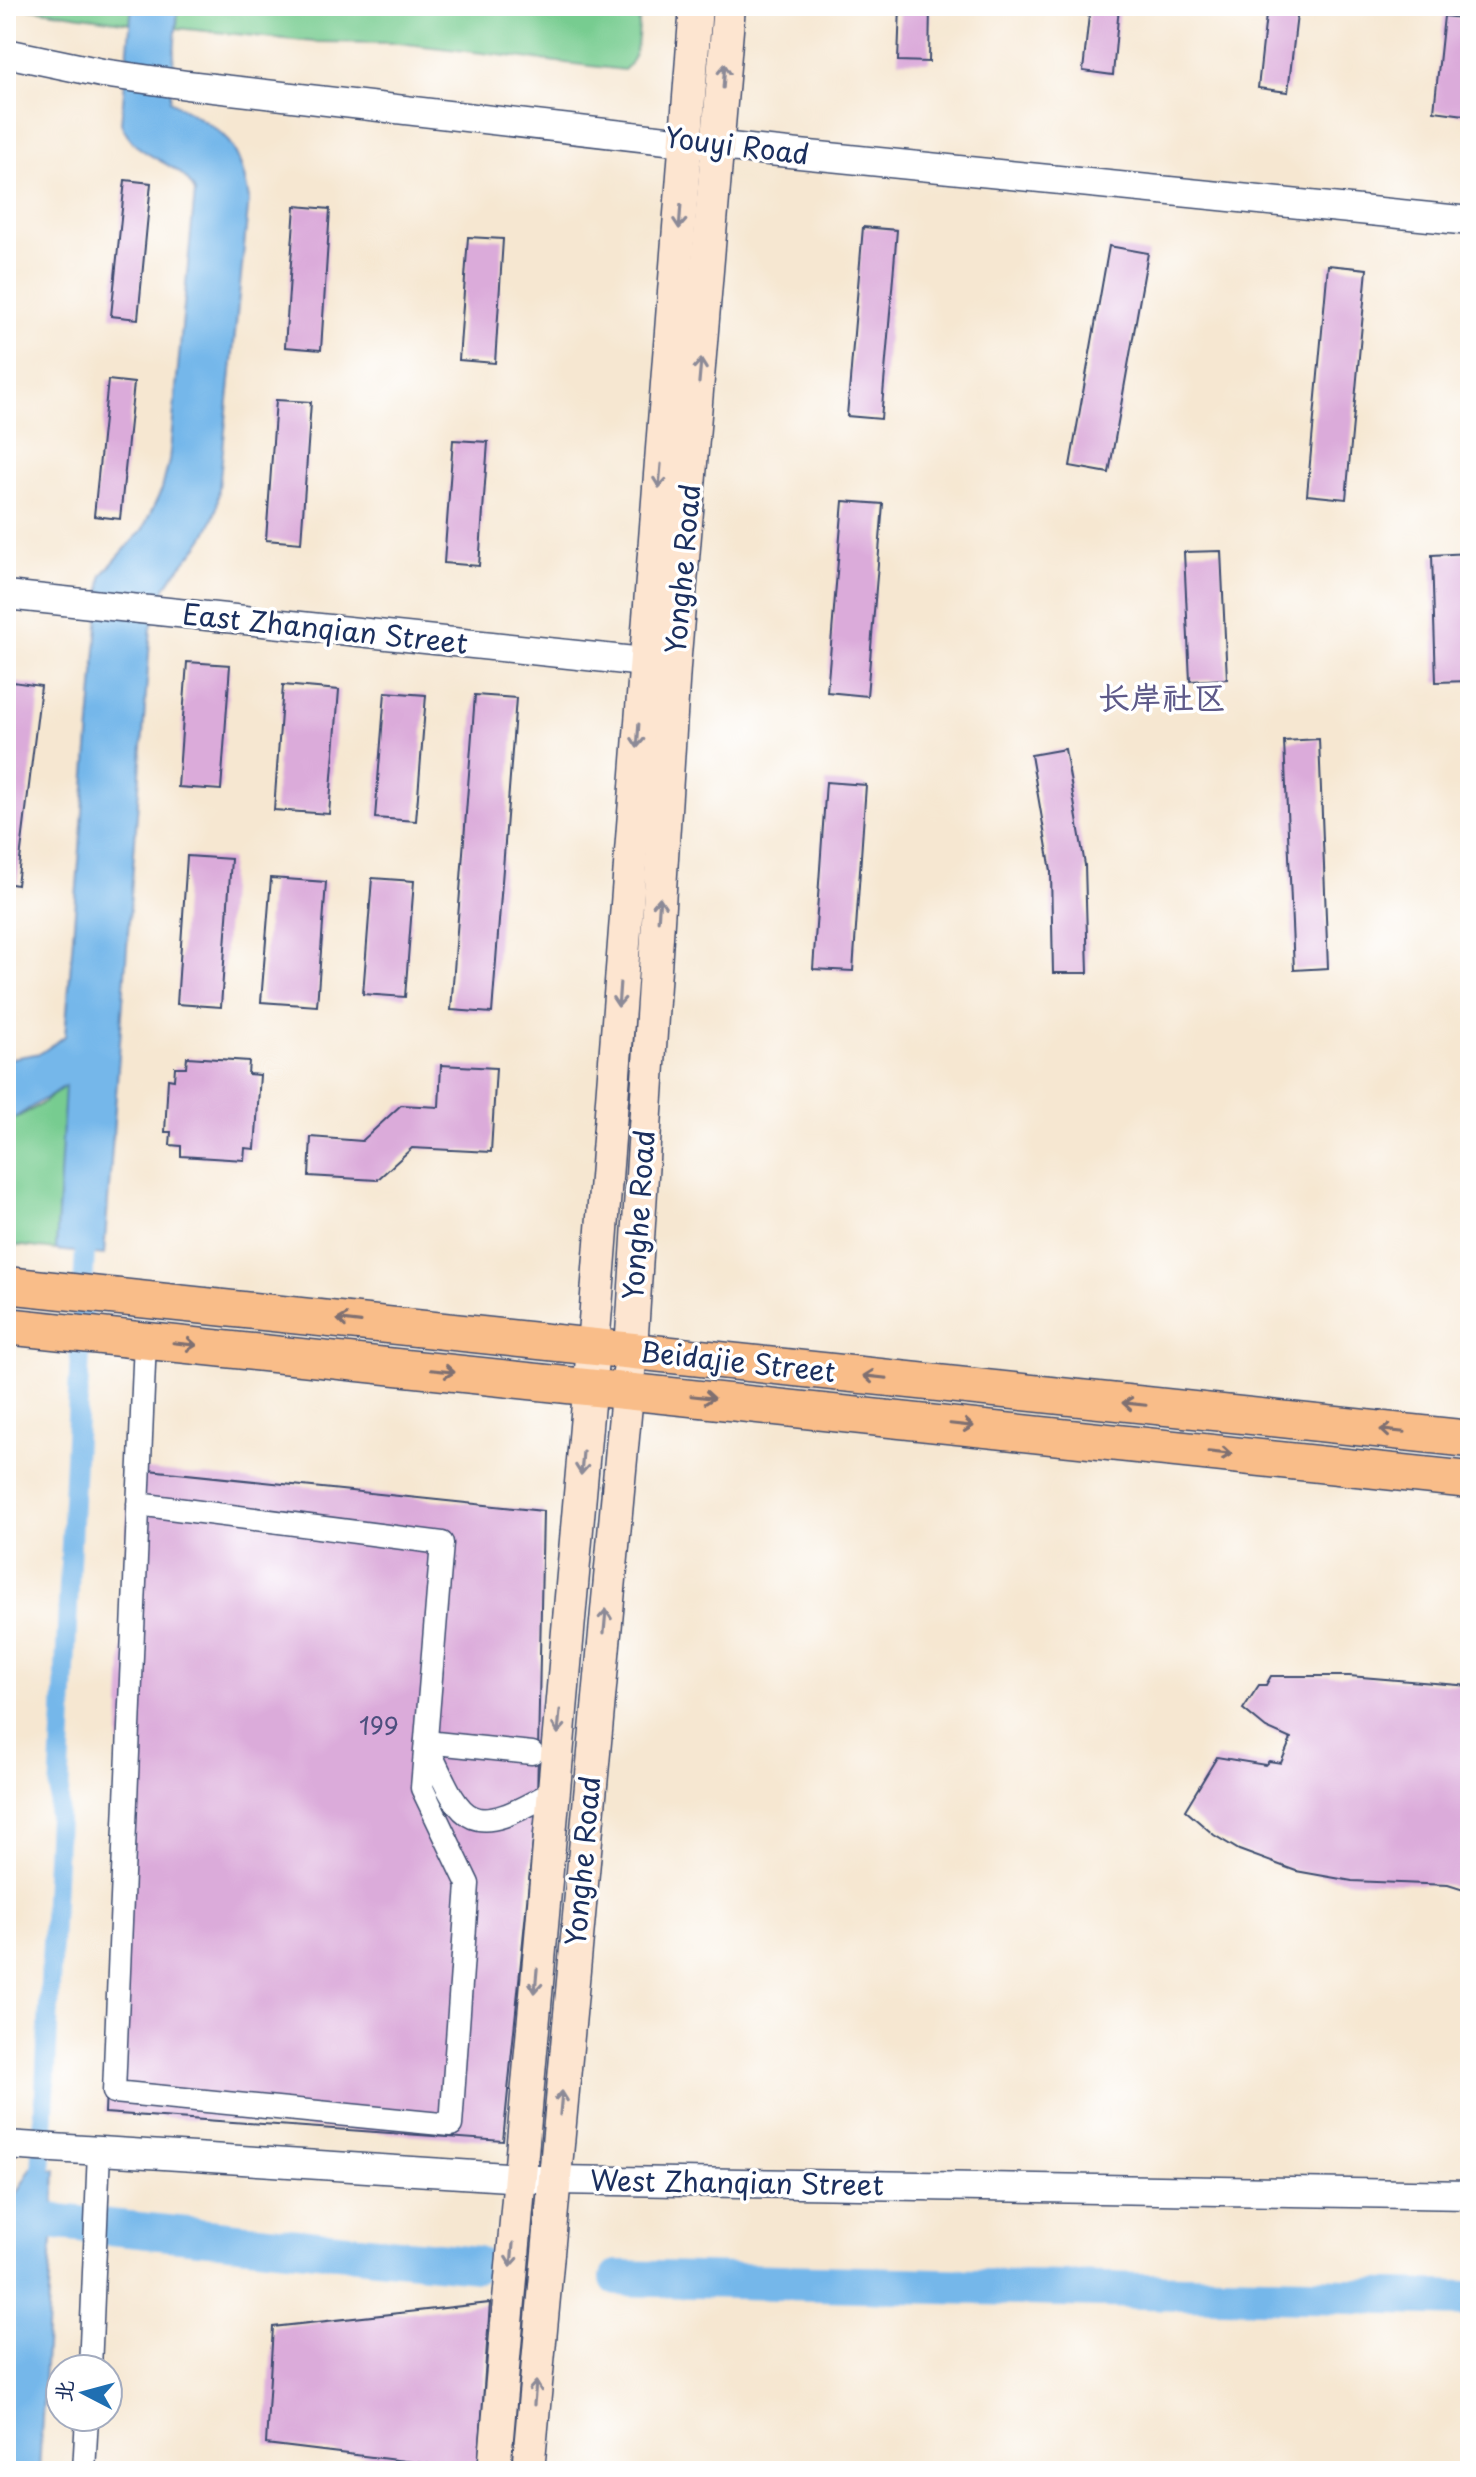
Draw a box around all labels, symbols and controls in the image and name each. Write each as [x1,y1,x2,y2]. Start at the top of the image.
one-way arrow [717,63,732,90]
street label: Youyi Road [663,114,812,175]
one-way arrow [672,203,687,230]
one-way arrow [692,358,707,385]
one-way arrow [652,463,667,489]
street label: Yonghe Road [653,482,710,656]
street label: East Zhanqian Street [180,591,470,664]
district label: 长岸社区 [1098,672,1226,720]
one-way arrow [630,722,645,749]
one-way arrow [652,896,667,923]
one-way arrow [611,981,626,1008]
street label: Yonghe Road [610,1128,665,1301]
one-way arrow [337,1313,362,1328]
street label: Beidajie Street [639,1329,838,1392]
one-way arrow [171,1337,198,1352]
one-way arrow [430,1363,456,1378]
one-way arrow [862,1369,889,1384]
one-way arrow [690,1389,716,1404]
one-way arrow [1121,1396,1148,1411]
one-way arrow [948,1417,975,1432]
one-way arrow [1379,1423,1406,1438]
one-way arrow [1207,1445,1233,1460]
one-way arrow [574,1449,589,1476]
one-way arrow [598,1608,613,1635]
house number: 199 [359,1707,399,1743]
one-way arrow [551,1708,566,1735]
street label: Yonghe Road [553,1774,610,1948]
one-way arrow [528,1967,543,1994]
one-way arrow [554,2090,569,2117]
street label: West Zhanqian Street [590,2157,884,2206]
one-way arrow [504,2241,519,2268]
north arrow [44,2353,124,2433]
text: 北 [45,2378,80,2403]
one-way arrow [528,2380,543,2407]

